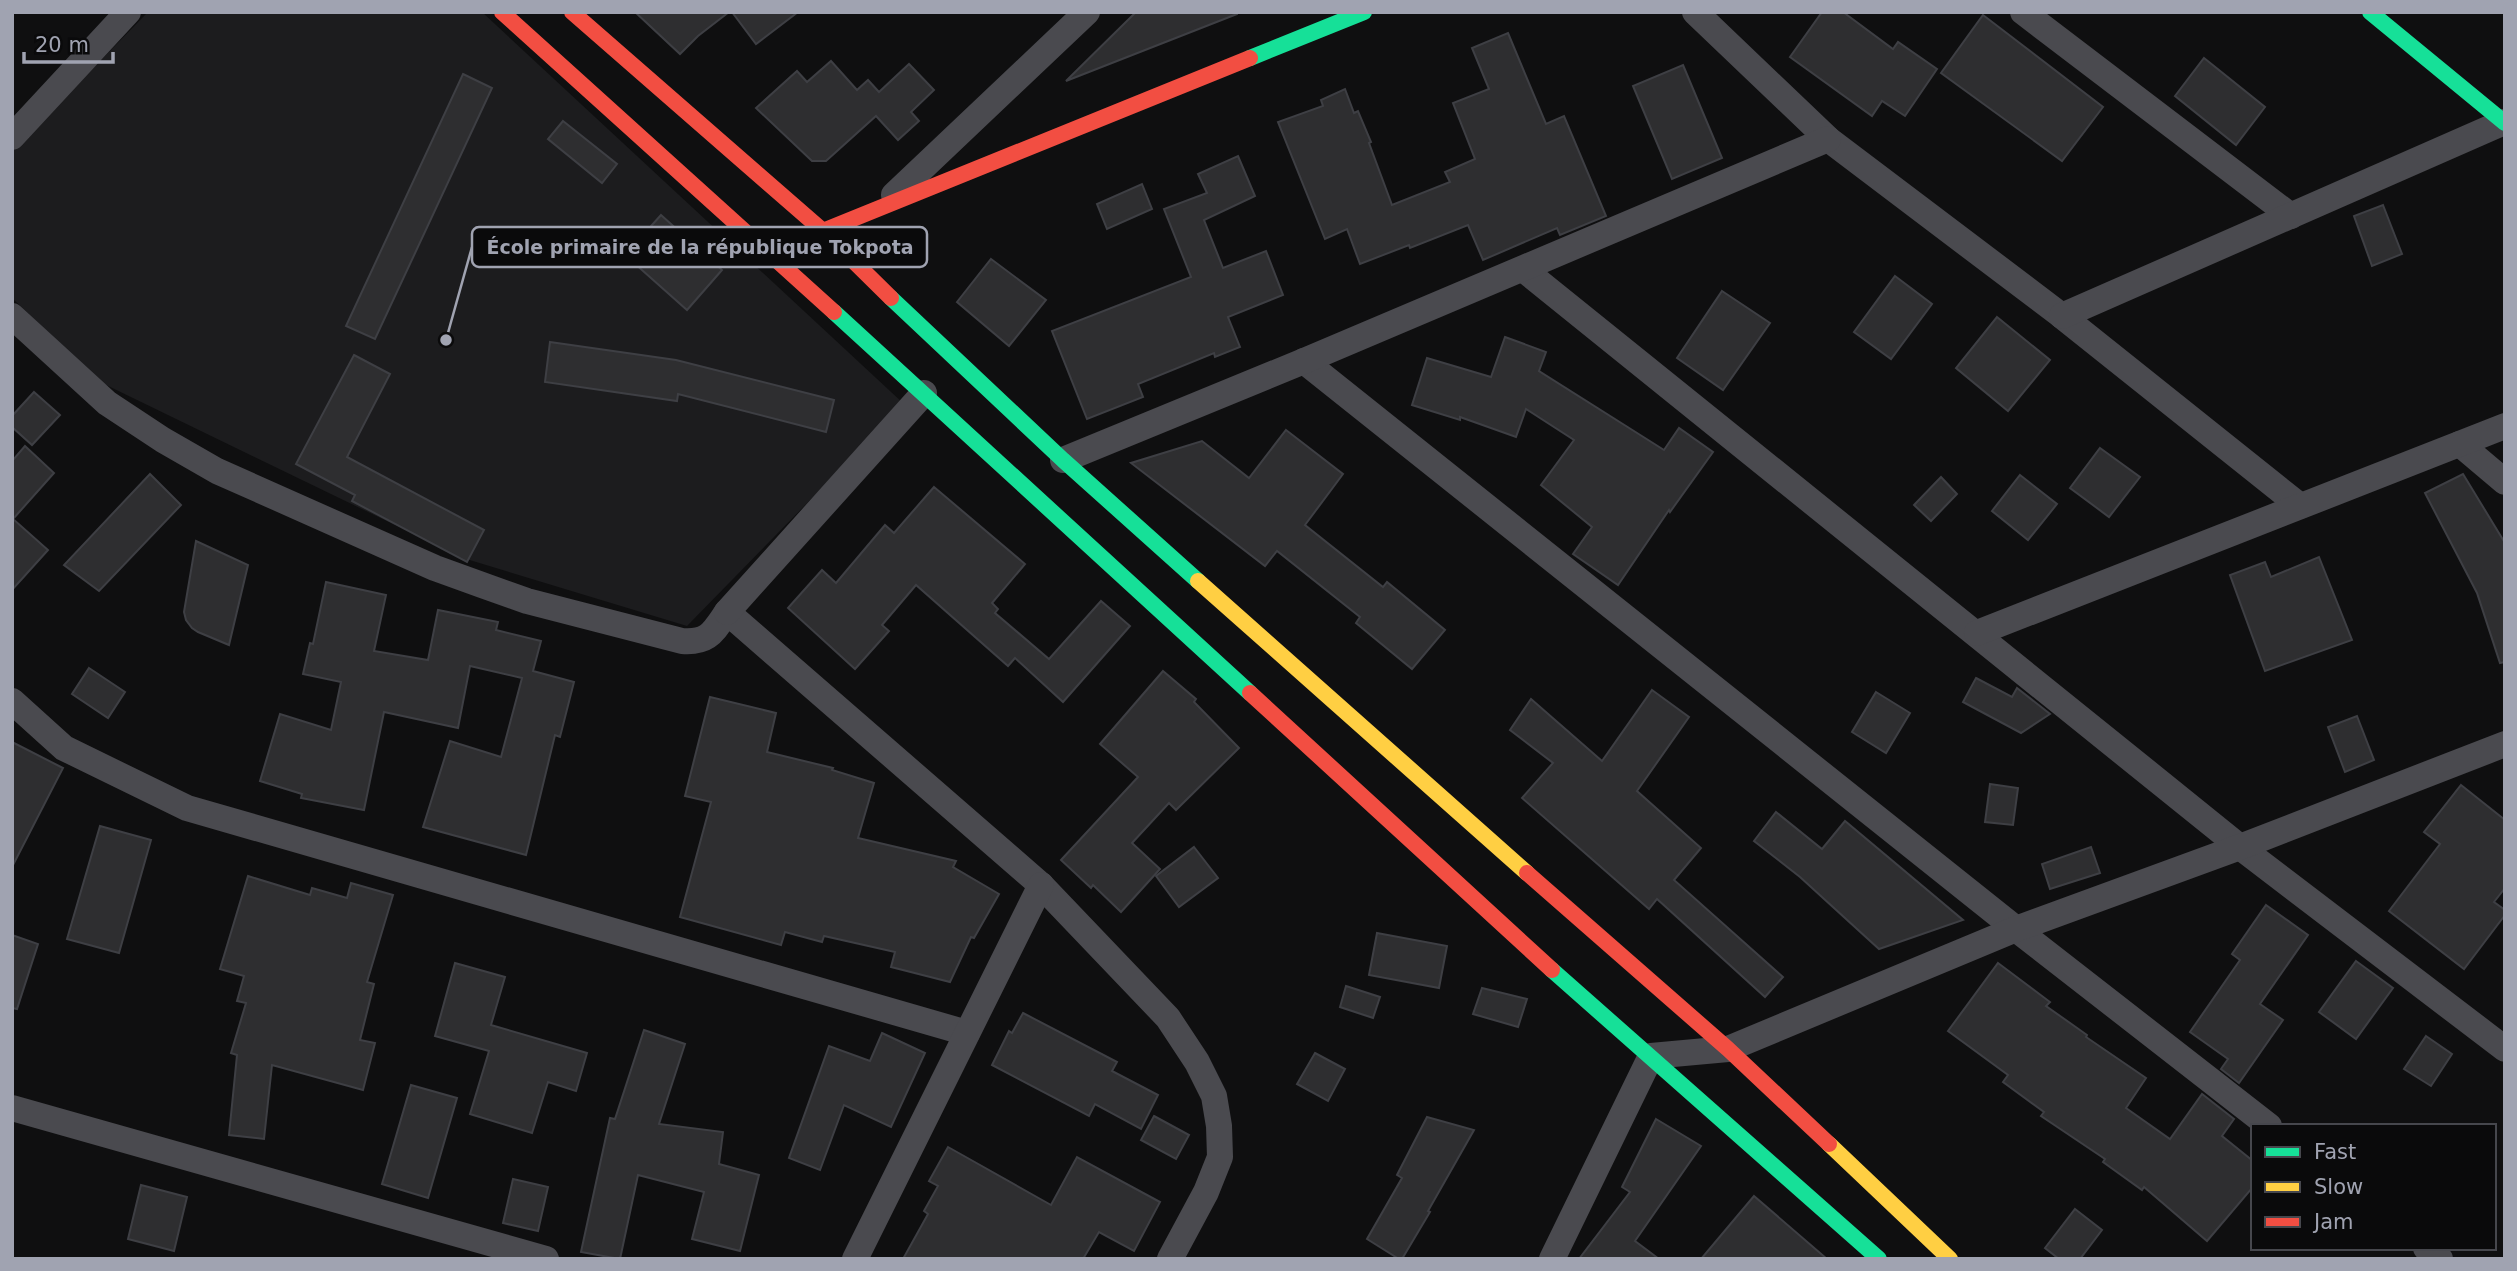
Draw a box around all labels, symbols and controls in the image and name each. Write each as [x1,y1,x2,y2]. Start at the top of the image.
scale bar [24,21,114,65]
text: 20 m [35,33,89,57]
callout: École primaire de la république Tokpota [472,227,927,267]
text: École primaire de la république Tokpota [486,236,914,258]
legend [2251,1124,2496,1250]
text: Fast [2314,1140,2356,1164]
text: Slow [2314,1175,2363,1199]
text: Jam [2312,1210,2354,1234]

